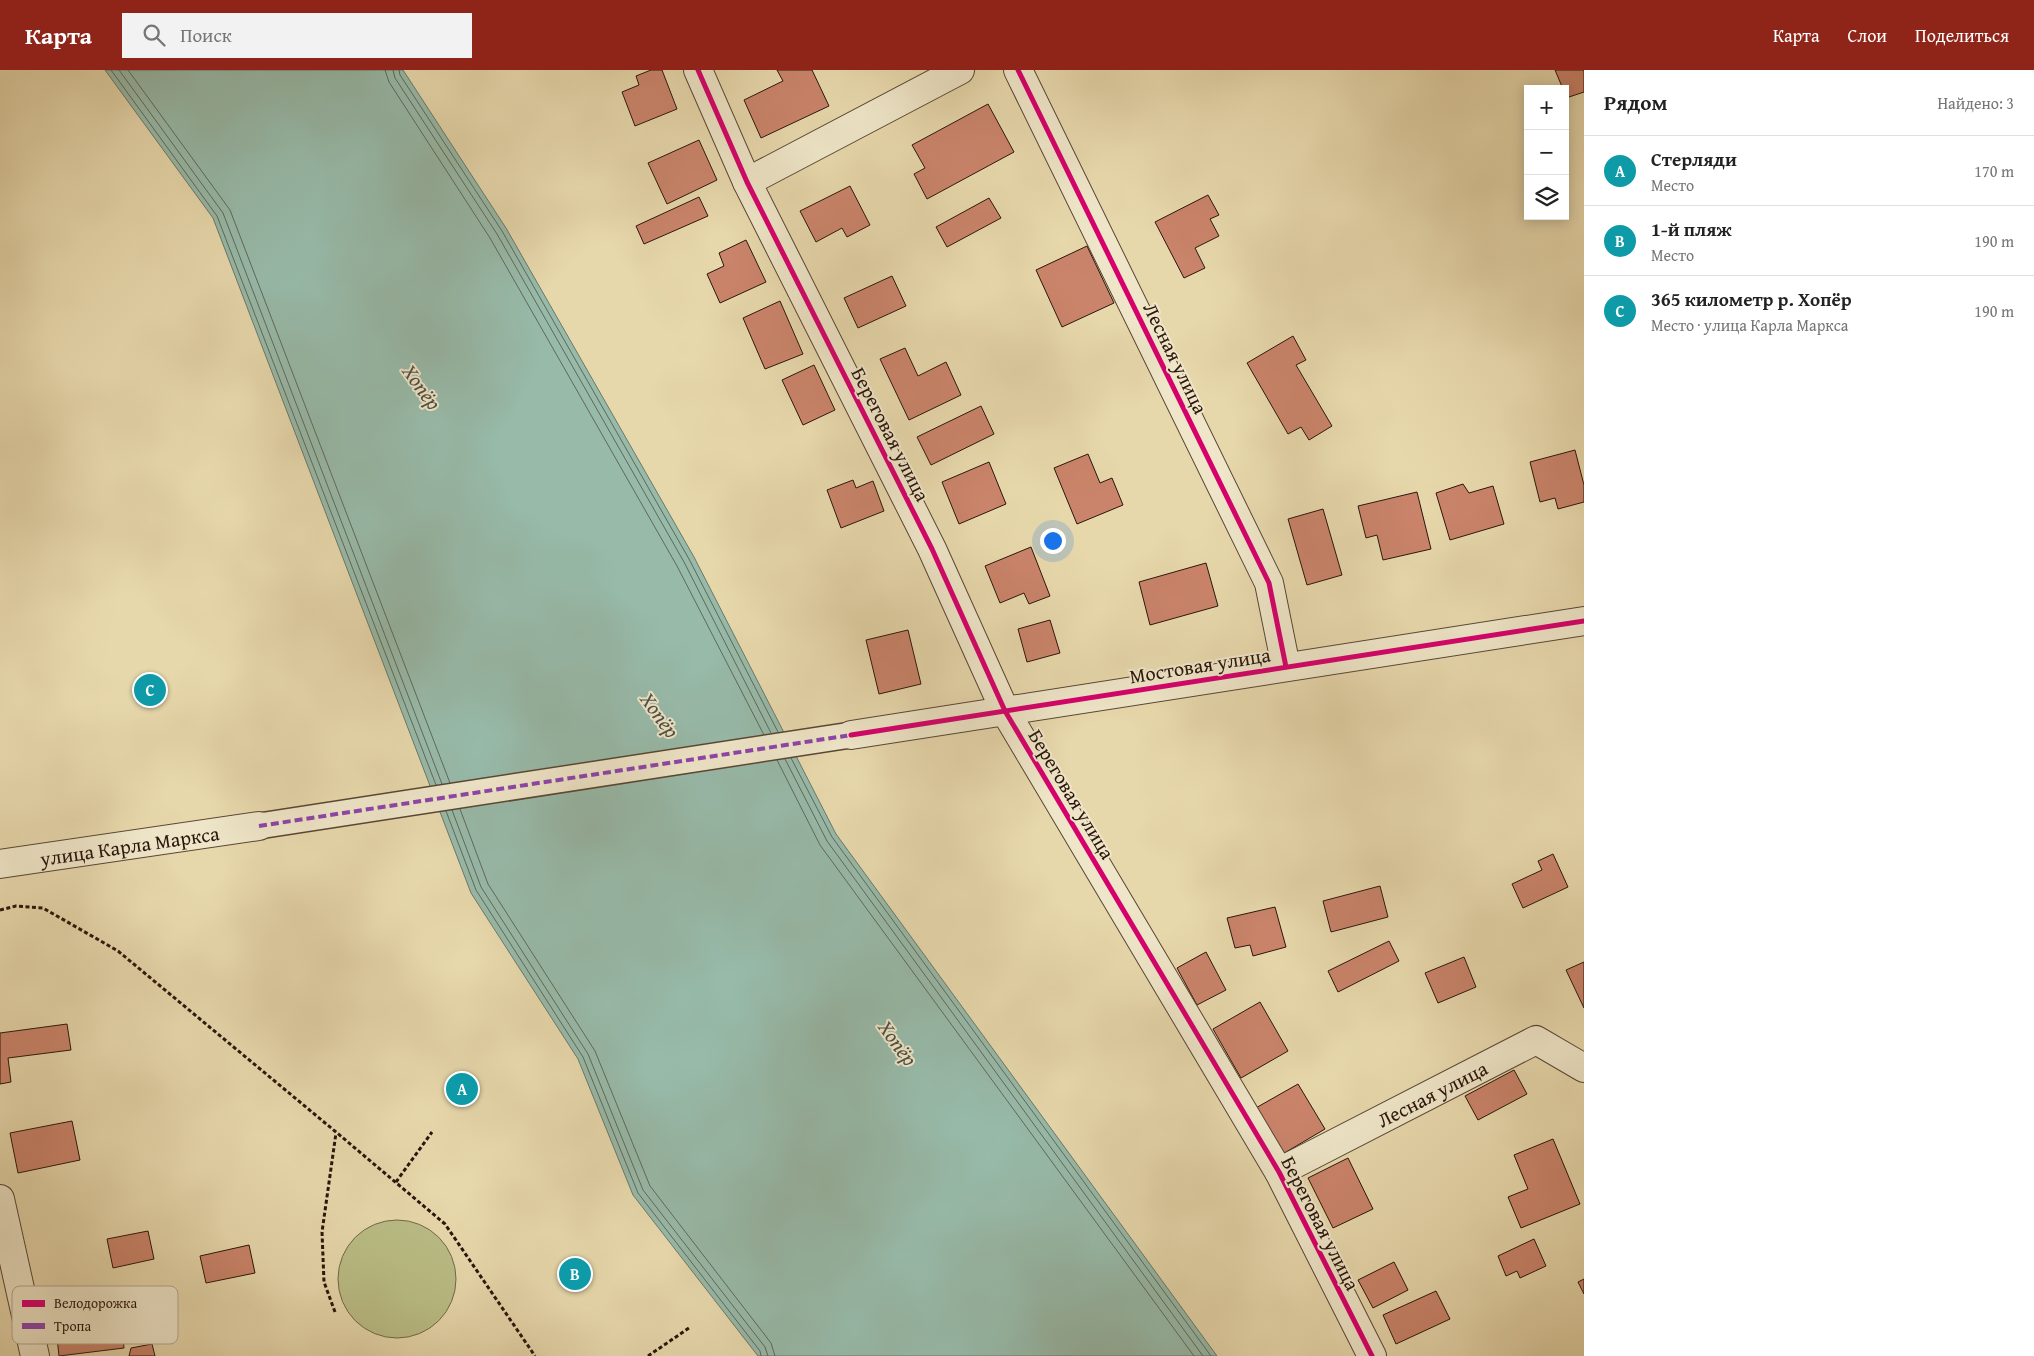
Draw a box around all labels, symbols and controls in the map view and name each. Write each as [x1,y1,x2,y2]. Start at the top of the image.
search box [122,13,472,58]
text: Карта [25,18,92,53]
icon: search [140,21,168,49]
text: Поиск [180,21,232,49]
text: Карта [1773,22,1820,49]
text: Слои [1848,22,1887,49]
text: Поделиться [1915,22,2009,49]
map controls [1524,85,1569,220]
button: + [1524,85,1569,130]
text: Рядом [1604,87,1667,118]
text: Найдено: 3 [1937,91,2014,115]
button: − [1524,130,1569,175]
text: Стерляди [1651,145,1737,173]
text: A [1615,159,1625,183]
text: 170 m [1974,159,2014,183]
text: Место [1651,173,1694,197]
button: layers [1524,175,1569,220]
text: 1-й пляж [1651,215,1732,243]
text: B [1615,229,1625,253]
text: 190 m [1974,229,2014,253]
text: Место [1651,243,1694,267]
text: 365 километр р. Хопёр [1651,285,1852,313]
street label: Лесная улица [1137,297,1216,419]
text: C [1615,299,1625,323]
text: 190 m [1974,299,2014,323]
text: Место · улица Карла Маркса [1651,313,1848,337]
water label: Хопёр [394,357,449,416]
street label: Береговая улица [845,362,938,507]
your location [1040,528,1066,554]
street label: Мостовая улица [1127,639,1273,690]
pin: C [134,671,166,709]
water label: Хопёр [632,685,687,744]
street label: Береговая улица [1022,723,1123,865]
street label: улица Карла Маркса [37,817,222,873]
water label: Хопёр [870,1013,925,1072]
street label: Лесная улица [1372,1053,1493,1134]
pin: A [446,1070,478,1108]
street label: Береговая улица [1275,1151,1368,1296]
pin: B [559,1255,591,1293]
legend [12,1286,178,1344]
text: Велодорожка [54,1293,137,1313]
text: Тропа [54,1316,91,1336]

